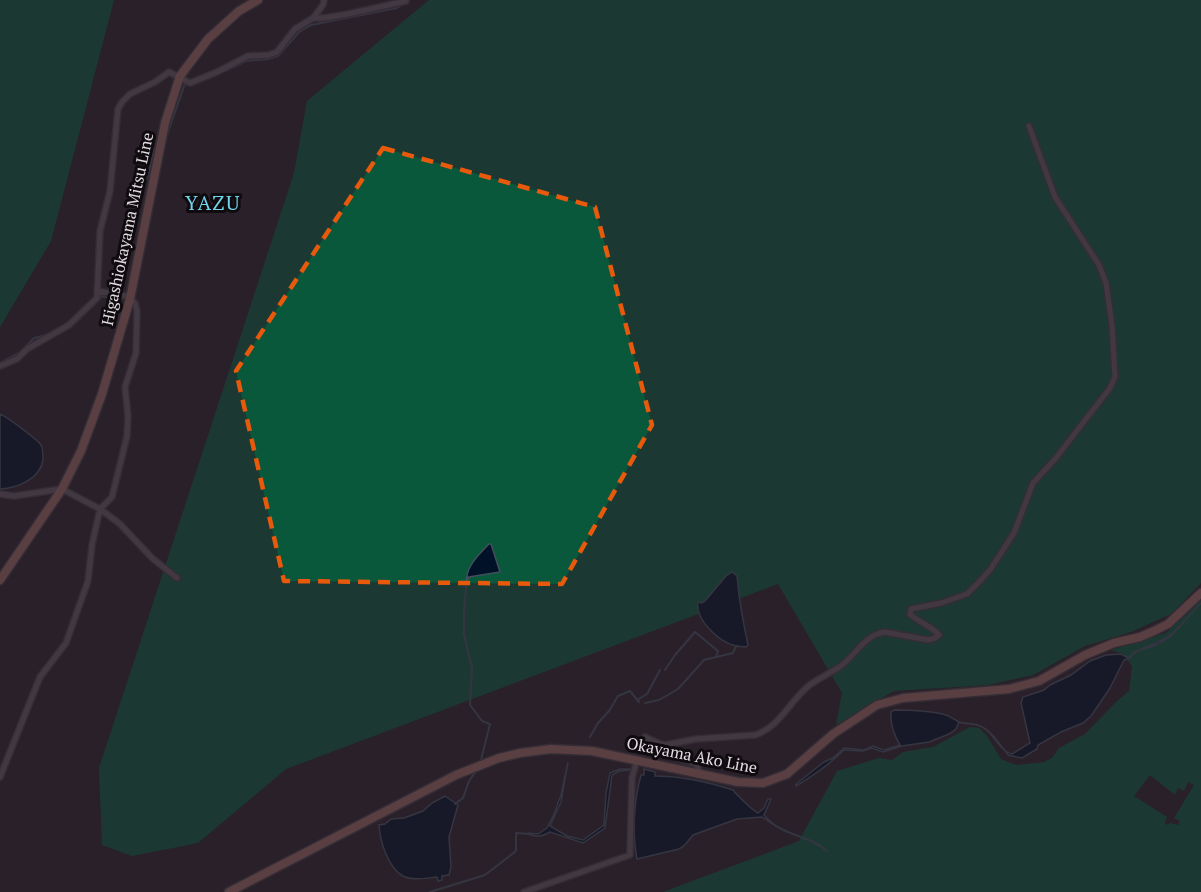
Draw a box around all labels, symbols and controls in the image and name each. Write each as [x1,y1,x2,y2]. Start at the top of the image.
street label: Higashiokayama Mitsu Line [96,130,158,328]
district label: YAZU [185,189,241,216]
street label: Okayama Ako Line [625,732,759,778]

